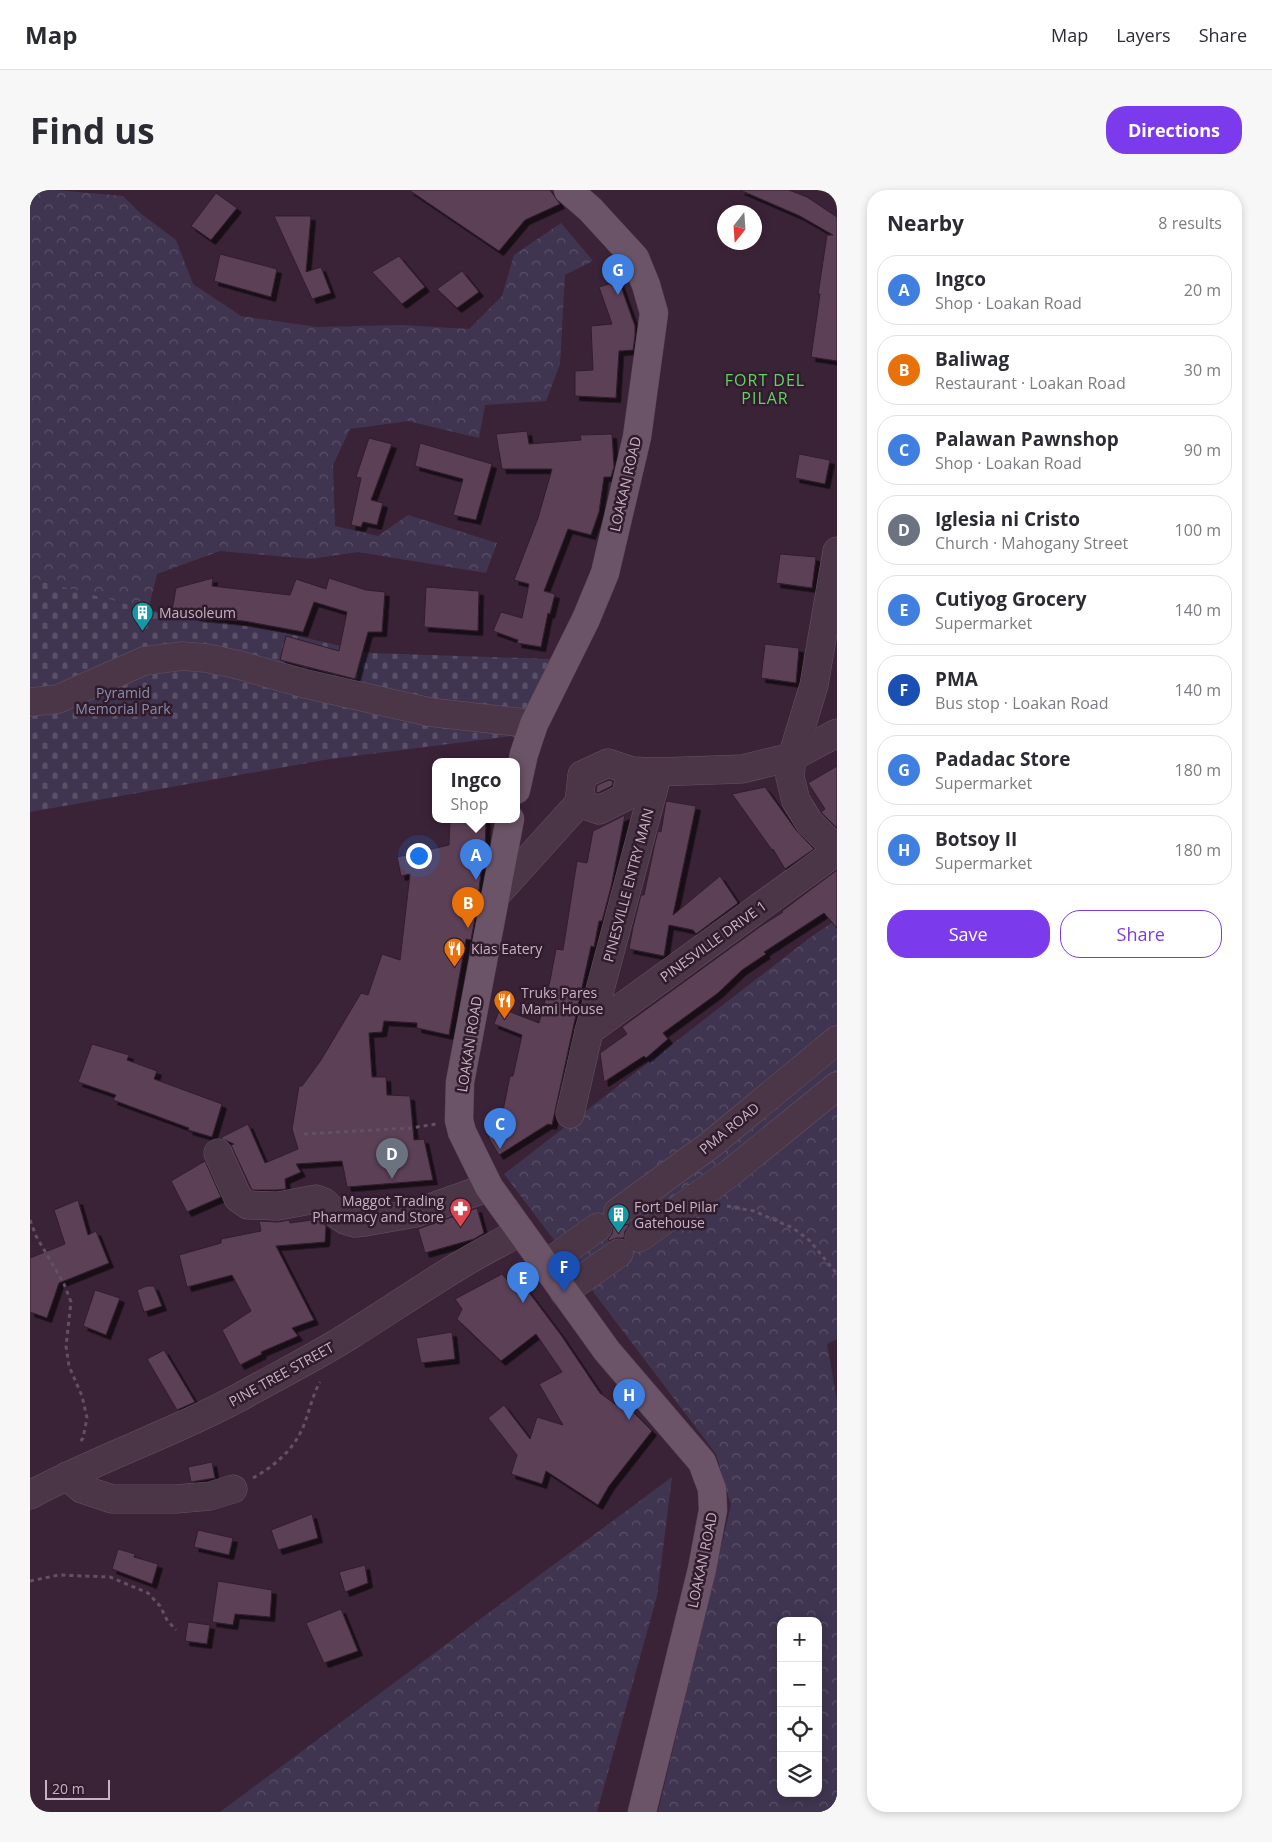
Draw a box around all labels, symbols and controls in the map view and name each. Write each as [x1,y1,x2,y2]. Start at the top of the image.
text: Map [25,18,77,51]
text: Map [1051,23,1088,47]
text: Layers [1116,23,1171,47]
text: Share [1199,23,1247,47]
button: Directions [1106,106,1242,154]
text: Find us [30,107,155,154]
north arrow [717,205,762,250]
text: Nearby [887,209,964,237]
text: 8 results [1158,212,1222,234]
pin: G [602,254,634,295]
text: Ingco [935,266,986,292]
text: A [898,279,910,301]
text: 20 m [1184,279,1221,301]
text: Shop · Loakan Road [935,292,1082,314]
text: Baliwag [935,346,1009,372]
text: B [899,359,909,381]
text: 30 m [1184,359,1221,381]
district label: FORT DEL PILAR [725,369,805,409]
text: Restaurant · Loakan Road [935,372,1126,394]
text: Palawan Pawnshop [935,426,1119,452]
street label: LOAKAN ROAD [605,435,645,533]
text: C [899,439,909,461]
text: 90 m [1184,439,1221,461]
text: Shop · Loakan Road [935,452,1082,474]
text: Iglesia ni Cristo [935,506,1080,532]
text: D [898,519,910,541]
text: 100 m [1175,519,1221,541]
text: Church · Mahogany Street [935,532,1128,554]
text: Cutiyog Grocery [935,586,1086,612]
text: E [900,599,908,621]
text: 140 m [1175,599,1221,621]
building icon: Mausoleum [131,600,155,631]
place label: Mausoleum [159,603,236,622]
text: Supermarket [935,612,1032,634]
text: PMA [935,666,978,692]
text: F [900,679,908,701]
text: 140 m [1175,679,1221,701]
park label: Pyramid Memorial Park [75,683,171,718]
text: Bus stop · Loakan Road [935,692,1109,714]
text: Padadac Store [935,746,1070,772]
popup [432,758,520,823]
text: G [898,759,910,781]
text: 180 m [1175,759,1221,781]
text: Ingco [450,767,502,793]
text: Supermarket [935,772,1032,794]
text: Shop [450,793,488,815]
street label: PINESVILLE ENTRY MAIN [598,806,658,964]
text: Botsoy II [935,826,1017,852]
pin: A [460,839,492,880]
text: H [898,839,910,861]
text: 180 m [1175,839,1221,861]
your location [406,843,432,869]
text: Supermarket [935,852,1032,874]
pin: B [452,887,484,928]
street label: PINESVILLE DRIVE 1 [656,896,770,986]
button: Save [887,910,1050,958]
button: Share [1060,910,1222,958]
restaurant icon: Kias Eatery [443,936,467,967]
place label: Kias Eatery [471,939,543,958]
place label: Truks Pares Mami House [521,983,604,1018]
restaurant icon: Truks Pares Mami House [493,988,517,1019]
street label: LOAKAN ROAD [452,995,486,1093]
street label: PMA ROAD [695,1098,763,1158]
pin: C [484,1108,516,1149]
pin: D [376,1138,408,1179]
place label: Maggot Trading Pharmacy and Store [312,1191,444,1226]
pharmacy icon: Maggot Trading Pharmacy and Store [448,1196,472,1227]
place label: Fort Del Pilar Gatehouse [634,1197,718,1232]
building icon: Fort Del Pilar Gatehouse [606,1202,630,1233]
pin: F [548,1251,580,1292]
pin: E [507,1262,539,1303]
street label: PINE TREE STREET [225,1337,337,1411]
pin: H [613,1379,645,1420]
street label: LOAKAN ROAD [683,1510,721,1610]
map controls [777,1617,822,1797]
button: + [777,1617,822,1662]
button: − [777,1662,822,1707]
button: locate [777,1707,822,1752]
button: layers [777,1752,822,1797]
scale bar [45,1777,110,1800]
text: 20 m [52,1779,85,1798]

